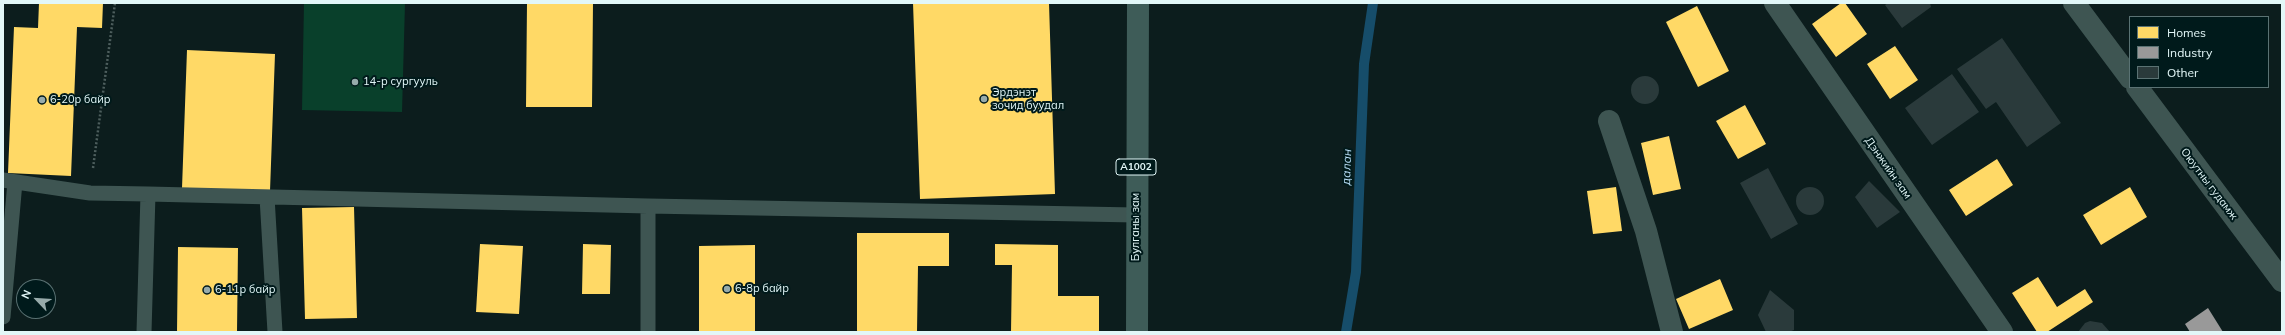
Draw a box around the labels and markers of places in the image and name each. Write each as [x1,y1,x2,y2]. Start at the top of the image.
place label: 14-р сургууль [363,75,438,89]
marker: 14-р сургууль [350,77,360,87]
place label: Эрдэнэт зочид буудал [992,86,1064,112]
place label: 6-20р байр [50,93,110,107]
marker: Эрдэнэт зочид буудал [979,94,989,104]
marker: 6-20р байр [37,95,47,105]
place label: 6-8р байр [735,282,789,296]
place label: 6-11р байр [215,283,275,297]
marker: 6-8р байр [722,284,732,294]
marker: 6-11р байр [202,285,212,295]

